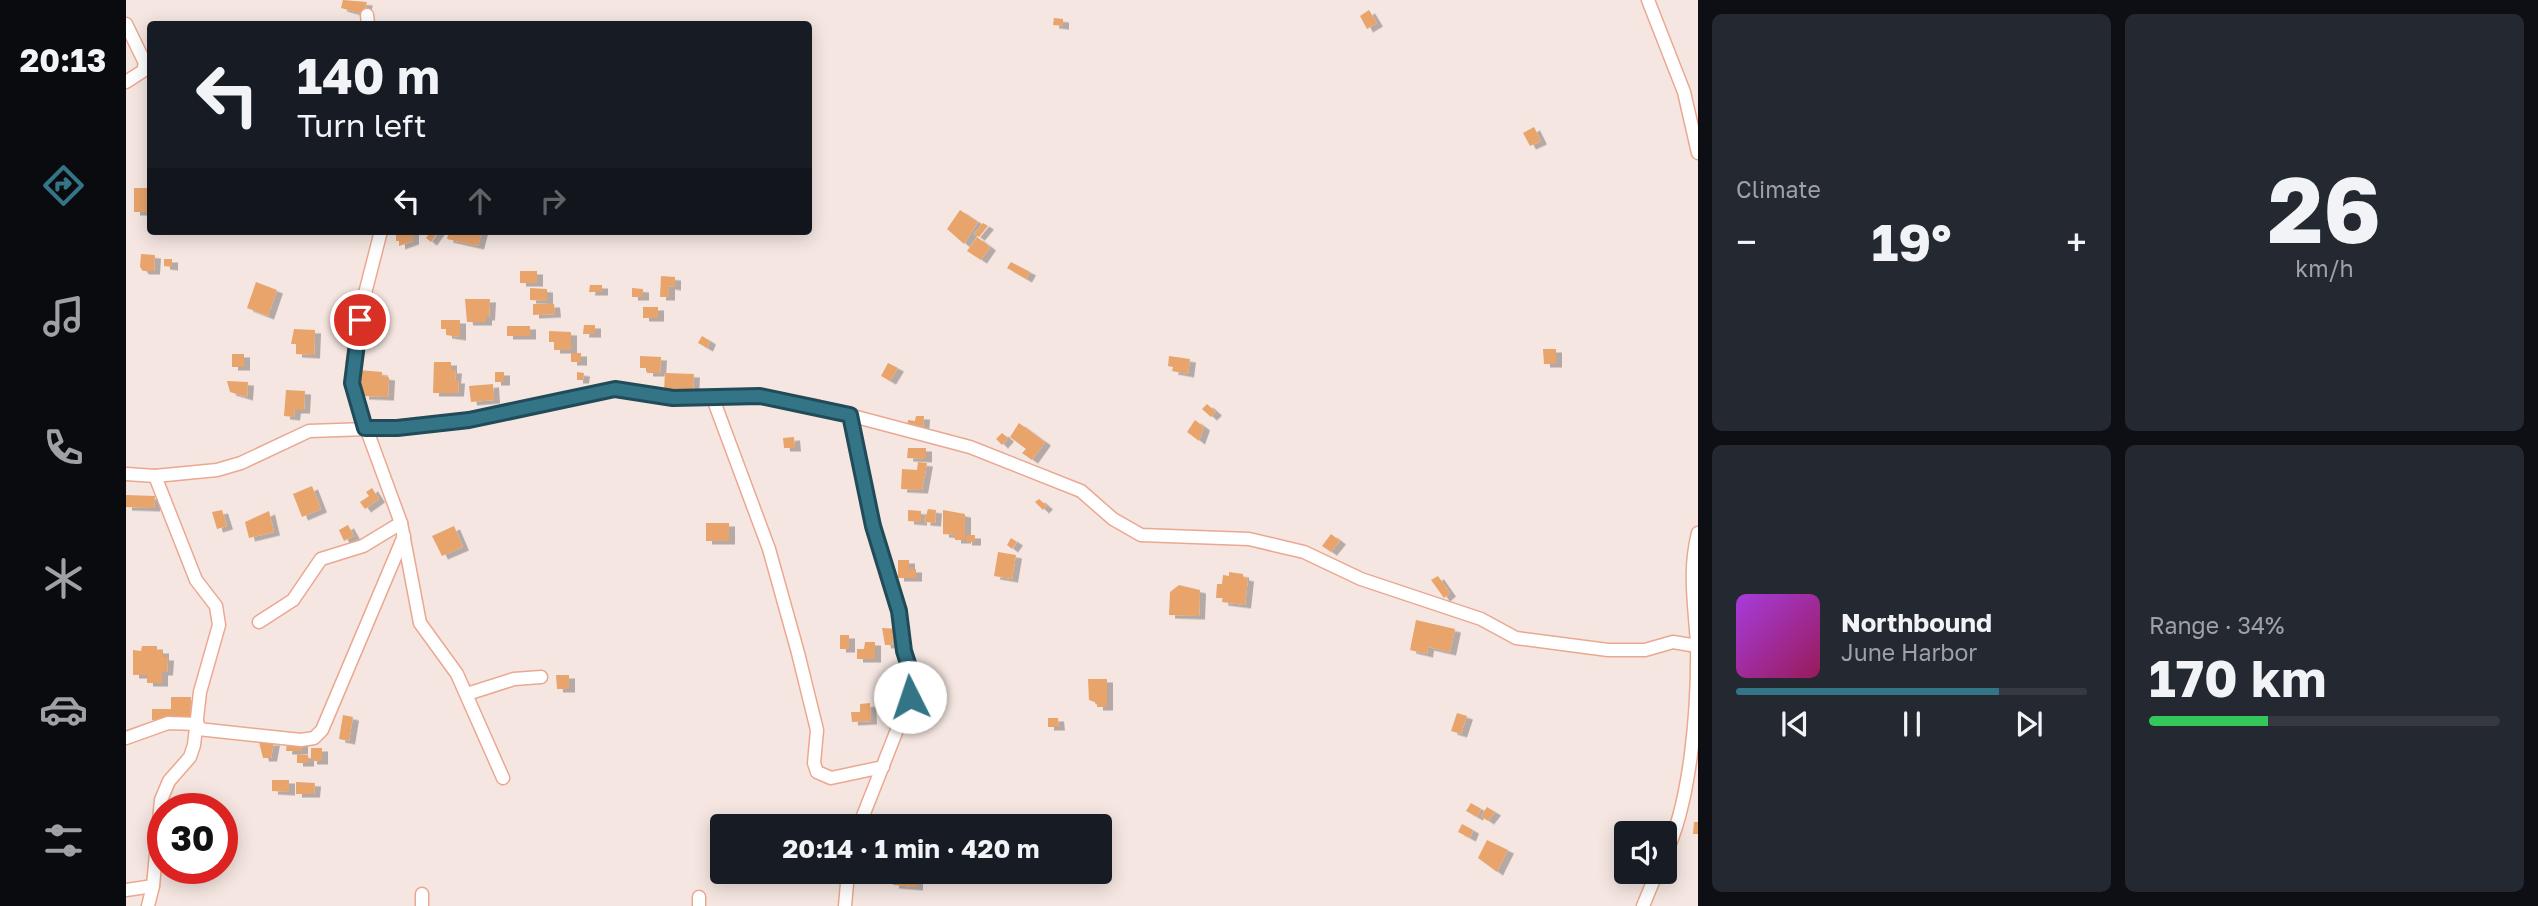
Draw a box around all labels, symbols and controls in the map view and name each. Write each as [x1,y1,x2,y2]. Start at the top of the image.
text: 20:13 [20,41,106,79]
text: 140 m [297,46,440,105]
icon: left [182,49,273,140]
text: Turn left [297,106,426,144]
text: 26 [2268,154,2381,263]
icon: directions [39,161,88,210]
text: Climate [1736,175,1821,203]
icon: left [388,182,426,220]
icon: ahead [461,182,499,220]
icon: right [534,182,572,220]
text: 19° [1871,210,1952,272]
text: − [1736,219,1757,264]
text: + [2066,219,2087,264]
text: km/h [2295,254,2354,282]
pin [330,290,390,350]
icon: music [39,292,88,341]
icon: arrive [341,301,379,339]
icon: phone [39,423,88,472]
icon: climate [39,554,88,603]
text: Northbound [1841,607,1992,638]
text: Range · 34% [2149,611,2284,639]
text: June Harbor [1841,638,1977,666]
text: 170 km [2149,646,2327,708]
position arrow [873,660,947,734]
icon: car [39,685,88,734]
icon: previous [1776,705,1814,743]
icon: pause [1893,705,1931,743]
icon: next [2010,705,2048,743]
speed limit sign: 30 [147,793,238,884]
icon: filters [39,816,88,865]
map controls [1614,821,1677,884]
button: sound [1614,821,1677,884]
text: 20:14 · 1 min · 420 m [782,833,1040,864]

